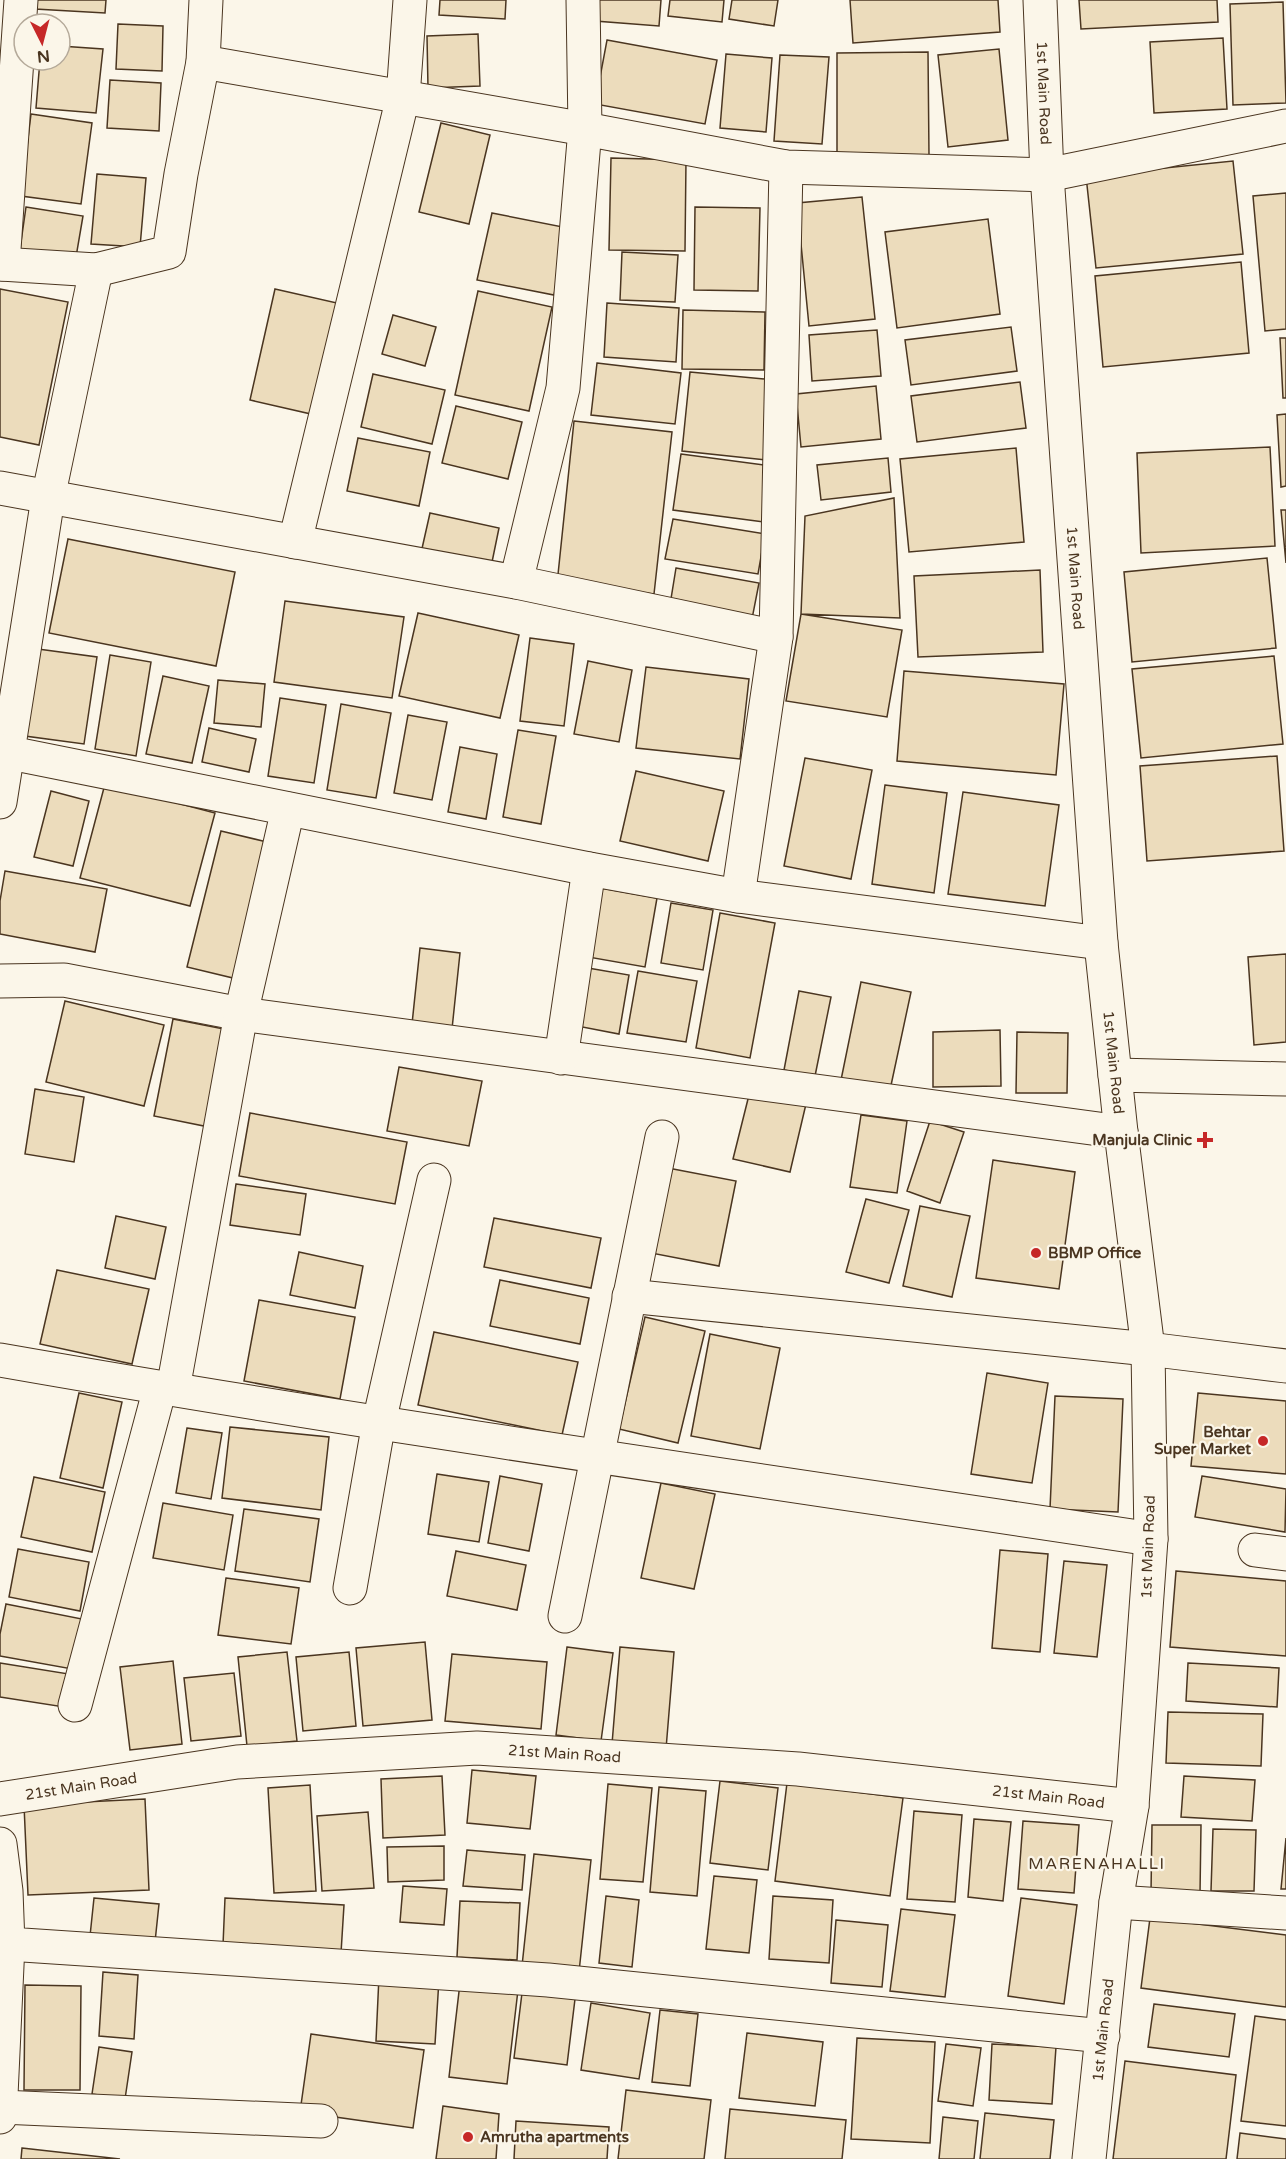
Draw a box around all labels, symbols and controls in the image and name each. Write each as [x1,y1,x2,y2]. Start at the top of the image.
north arrow [12,12,72,72]
street label: 1st Main Road [1033,41,1055,145]
text: N [36,45,51,67]
street label: 1st Main Road [1063,526,1088,630]
street label: 1st Main Road [1099,1010,1128,1115]
place label: Manjula Clinic [1092,1131,1192,1150]
marker: Manjula Clinic [1196,1131,1214,1149]
place label: BBMP Office [1048,1244,1142,1262]
marker: BBMP Office [1029,1246,1043,1260]
place label: Behtar Super Market [1154,1423,1251,1459]
marker: Behtar Super Market [1256,1434,1270,1448]
street label: 1st Main Road [1137,1495,1159,1599]
street label: 21st Main Road [508,1741,622,1766]
street label: 21st Main Road [24,1769,138,1804]
street label: 21st Main Road [991,1782,1106,1812]
district label: MARENAHALLI [1028,1854,1166,1874]
street label: 1st Main Road [1089,1978,1117,2082]
place label: Amrutha apartments [480,2128,629,2147]
marker: Amrutha apartments [461,2130,475,2144]

